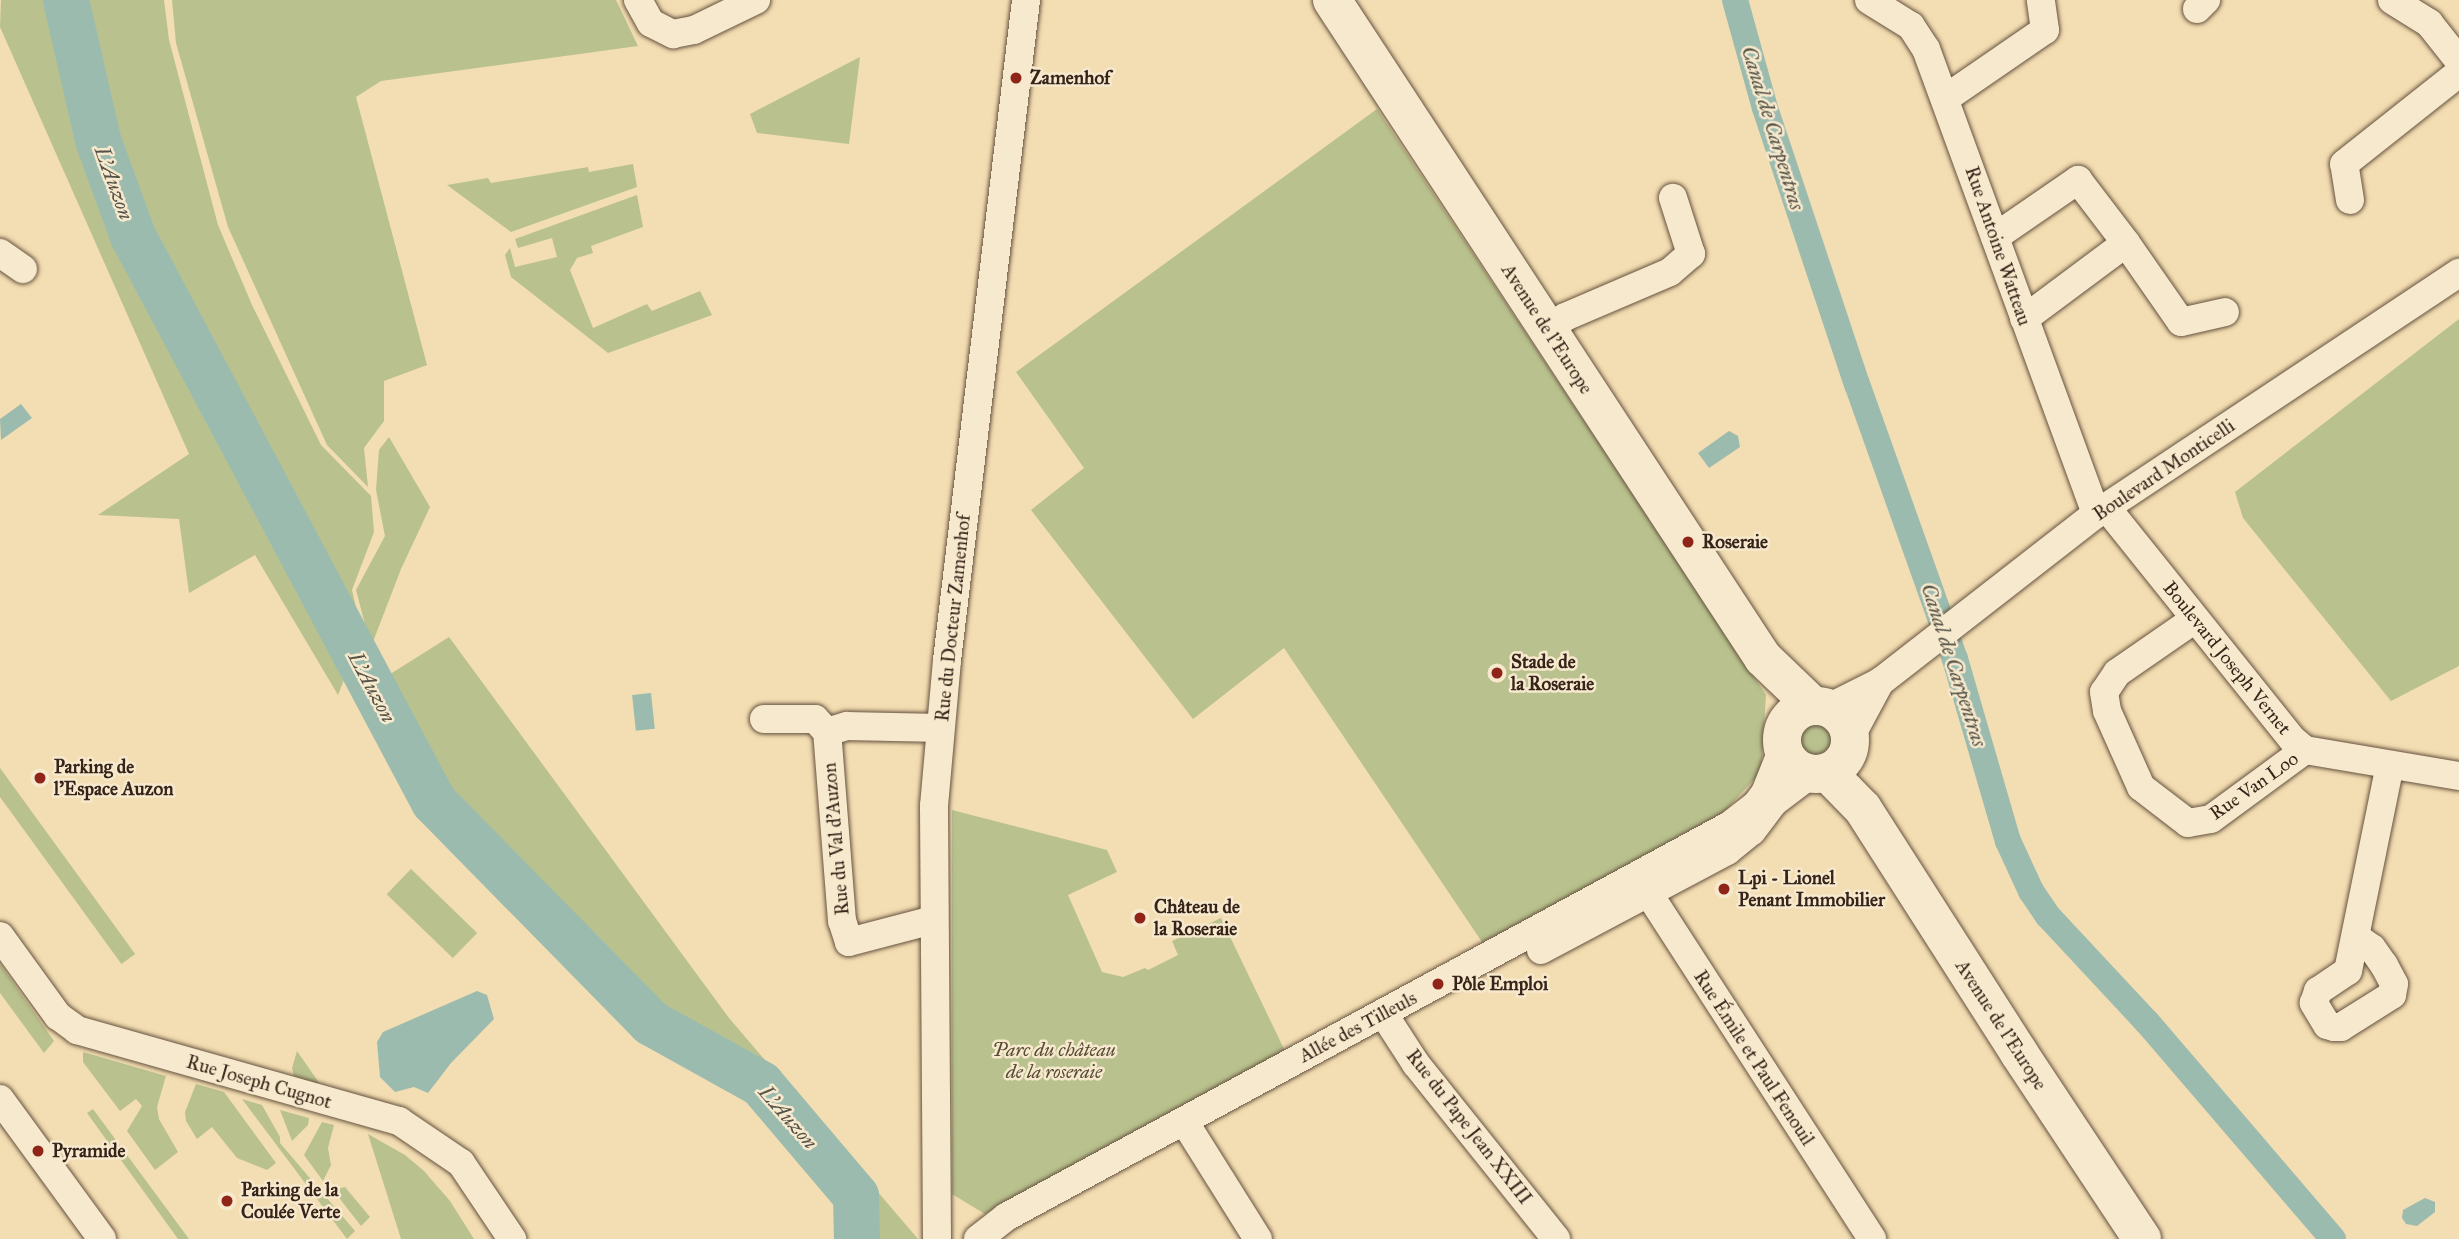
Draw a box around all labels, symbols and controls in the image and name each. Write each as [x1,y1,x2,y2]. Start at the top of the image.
water label: Canal de Carpentras [1736,43,1810,213]
place label: Zamenhof [1030,67,1111,89]
marker: Zamenhof [1008,70,1024,86]
water label: L'Auzon [89,143,139,223]
street label: Rue Antoine Watteau [1960,163,2036,329]
street label: Avenue de l'Europe [1496,260,1598,398]
street label: Boulevard Monticelli [2089,414,2239,526]
street label: Rue du Docteur Zamenhof [931,513,975,723]
place label: Roseraie [1702,531,1768,553]
marker: Roseraie [1680,534,1696,550]
street label: Boulevard Joseph Vernet [2158,577,2296,739]
water label: Canal de Carpentras [1916,580,1992,750]
water label: L'Auzon [343,647,401,727]
place label: Stade de la Roseraie [1511,651,1594,695]
marker: Stade de la Roseraie [1489,665,1505,681]
street label: Rue Van Loo [2205,747,2303,825]
place label: Parking de l'Espace Auzon [54,756,173,800]
street label: Rue du Val d'Auzon [818,762,854,916]
marker: Parking de l'Espace Auzon [32,770,48,786]
place label: Lpi - Lionel Penant Immobilier [1738,867,1885,911]
marker: Lpi - Lionel Penant Immobilier [1716,881,1732,897]
place label: Château de la Roseraie [1154,896,1240,940]
marker: Château de la Roseraie [1132,910,1148,926]
street label: Avenue de l'Europe [1950,956,2052,1094]
street label: Rue Émile et Paul Fenouil [1689,966,1819,1150]
place label: Pôle Emploi [1452,973,1548,995]
marker: Pôle Emploi [1430,976,1446,992]
street label: Allée des Tilleuls [1295,986,1421,1068]
park label: Parc du château de la roseraie [992,1039,1116,1083]
street label: Rue du Pape Jean XXIII [1401,1045,1537,1209]
street label: Rue Joseph Cugnot [184,1050,334,1114]
water label: L'Auzon [753,1080,823,1154]
place label: Pyramide [52,1140,125,1162]
marker: Pyramide [30,1143,46,1159]
place label: Parking de la Coulée Verte [241,1179,340,1223]
marker: Parking de la Coulée Verte [219,1193,235,1209]

